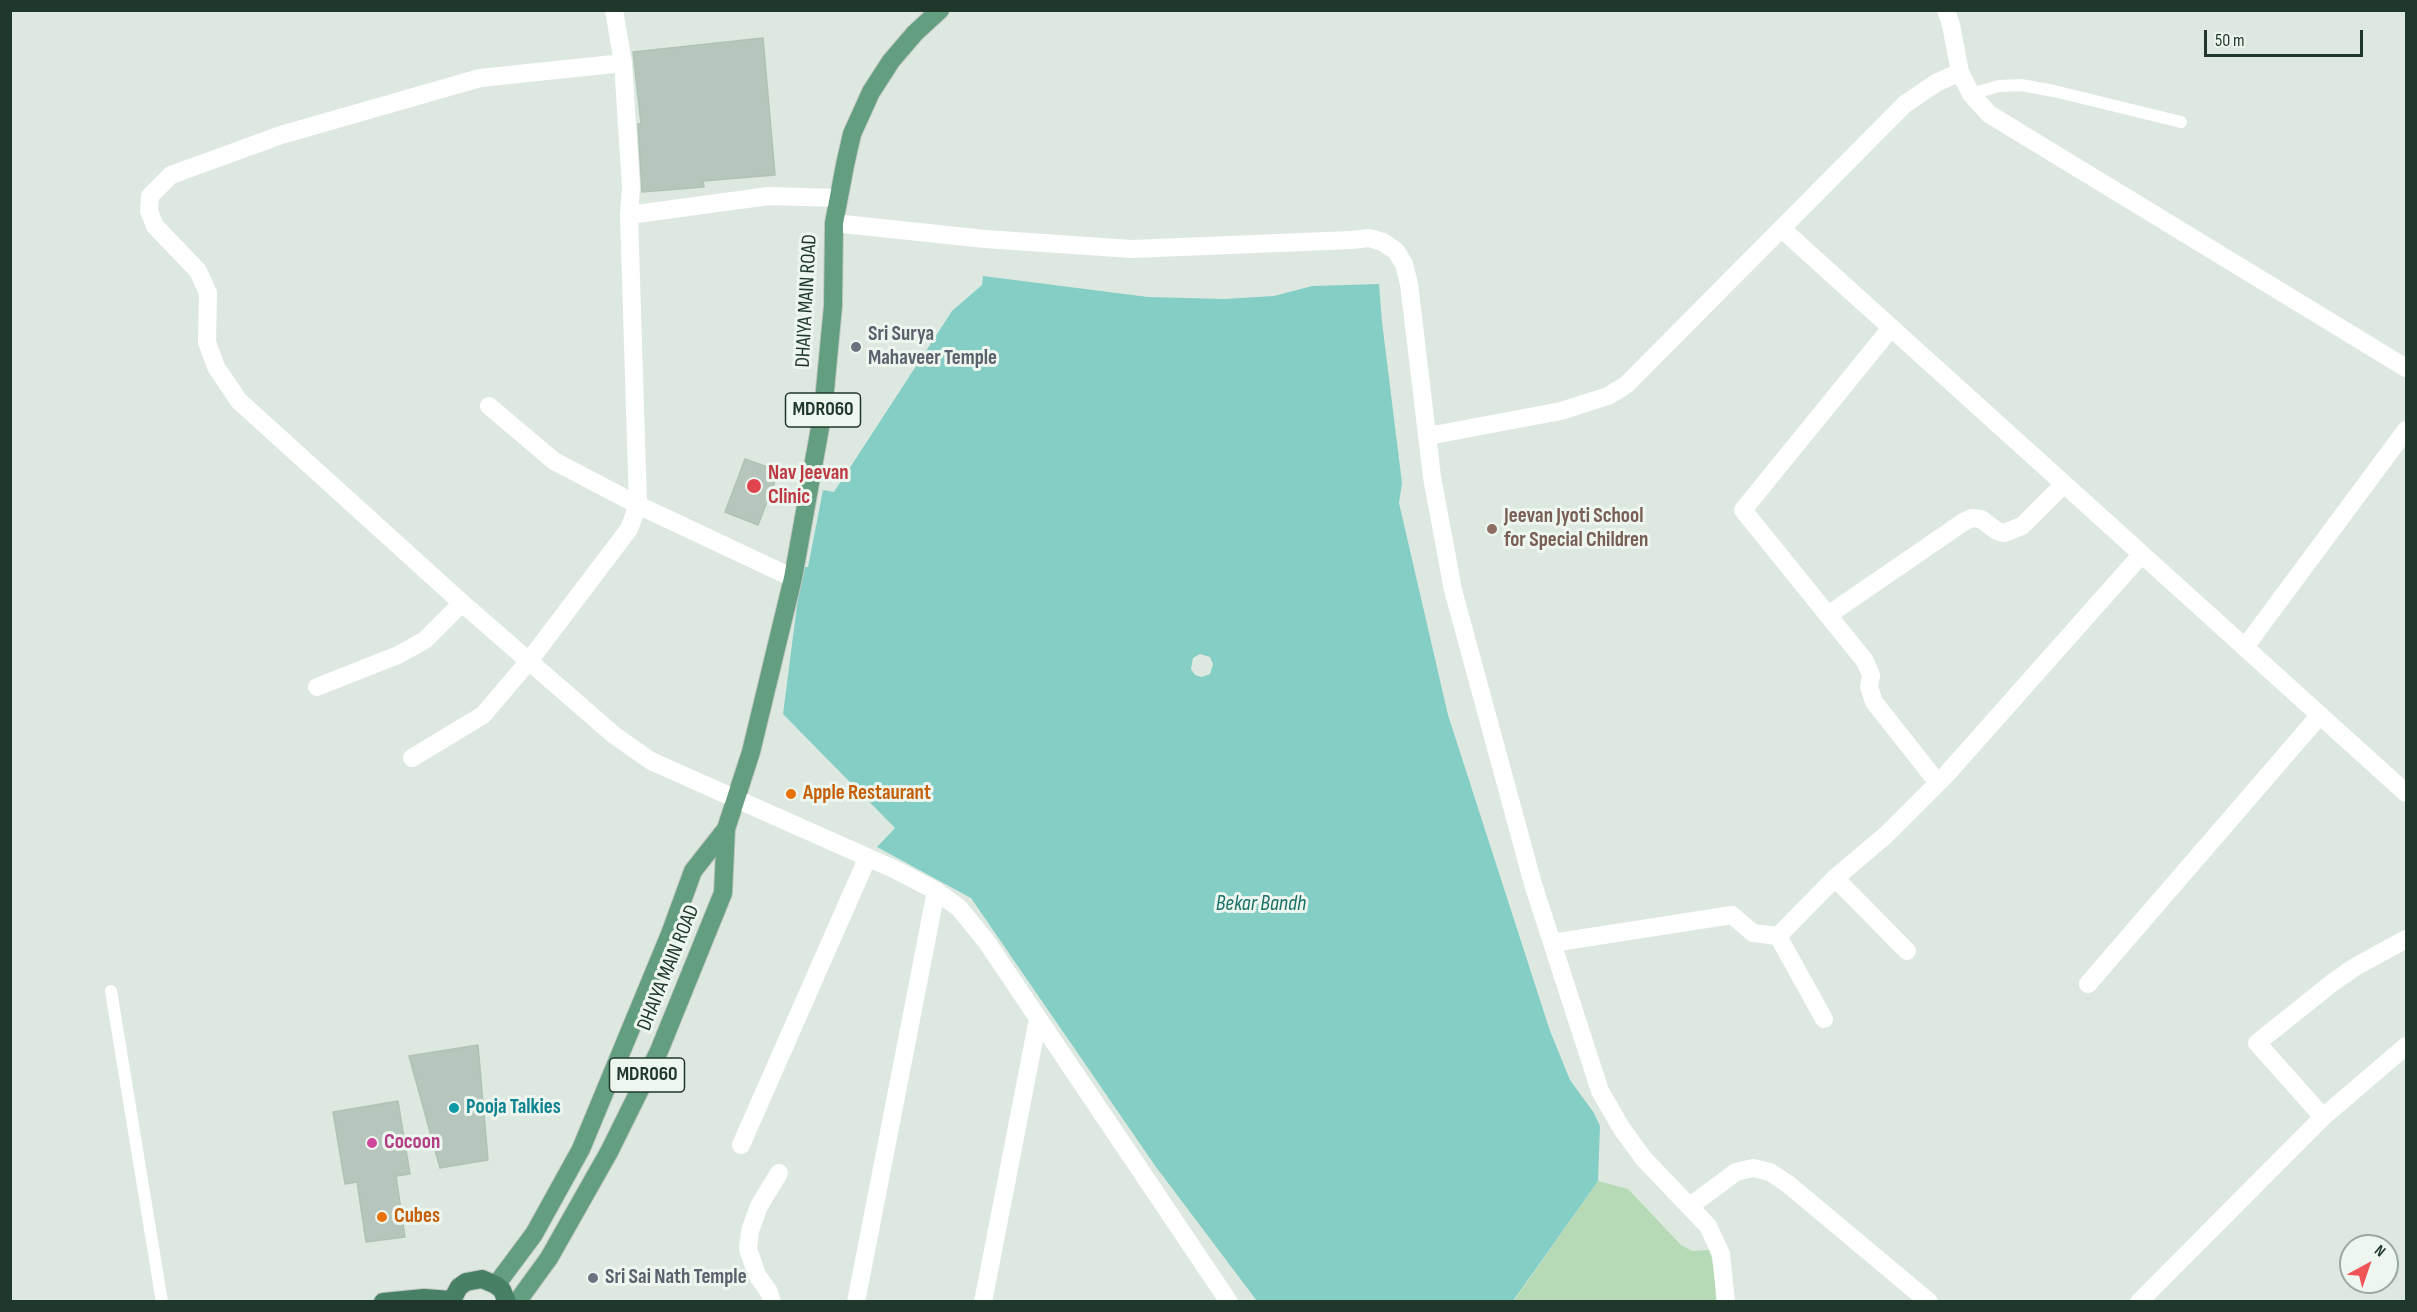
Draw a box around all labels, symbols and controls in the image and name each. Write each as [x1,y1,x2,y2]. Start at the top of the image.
scale bar [2207,18,2366,56]
text: 50 m [2215,30,2245,51]
street label: DHAIYA MAIN ROAD [791,234,823,368]
place label: Sri Surya Mahaveer Temple [868,322,997,372]
marker: Sri Surya Mahaveer Temple [849,340,863,354]
road number: MDR060 [786,393,860,427]
place label: Nav Jeevan Clinic [768,461,849,511]
marker: Nav Jeevan Clinic [745,477,763,495]
place label: Jeevan Jyoti School for Special Children [1504,504,1648,554]
marker: Jeevan Jyoti School for Special Children [1485,522,1499,536]
place label: Apple Restaurant [803,781,931,807]
marker: Apple Restaurant [784,787,798,801]
water label: Bekar Bandh [1216,891,1306,917]
street label: DHAIYA MAIN ROAD [632,901,706,1035]
road number: MDR060 [610,1058,684,1092]
place label: Pooja Talkies [466,1095,561,1121]
marker: Pooja Talkies [447,1101,461,1115]
place label: Cocoon [384,1130,440,1156]
marker: Cocoon [365,1136,379,1150]
place label: Cubes [394,1204,440,1230]
marker: Cubes [375,1210,389,1224]
north arrow [2339,1234,2399,1294]
text: N [2370,1241,2389,1261]
place label: Sri Sai Nath Temple [605,1265,747,1291]
marker: Sri Sai Nath Temple [586,1271,600,1285]

